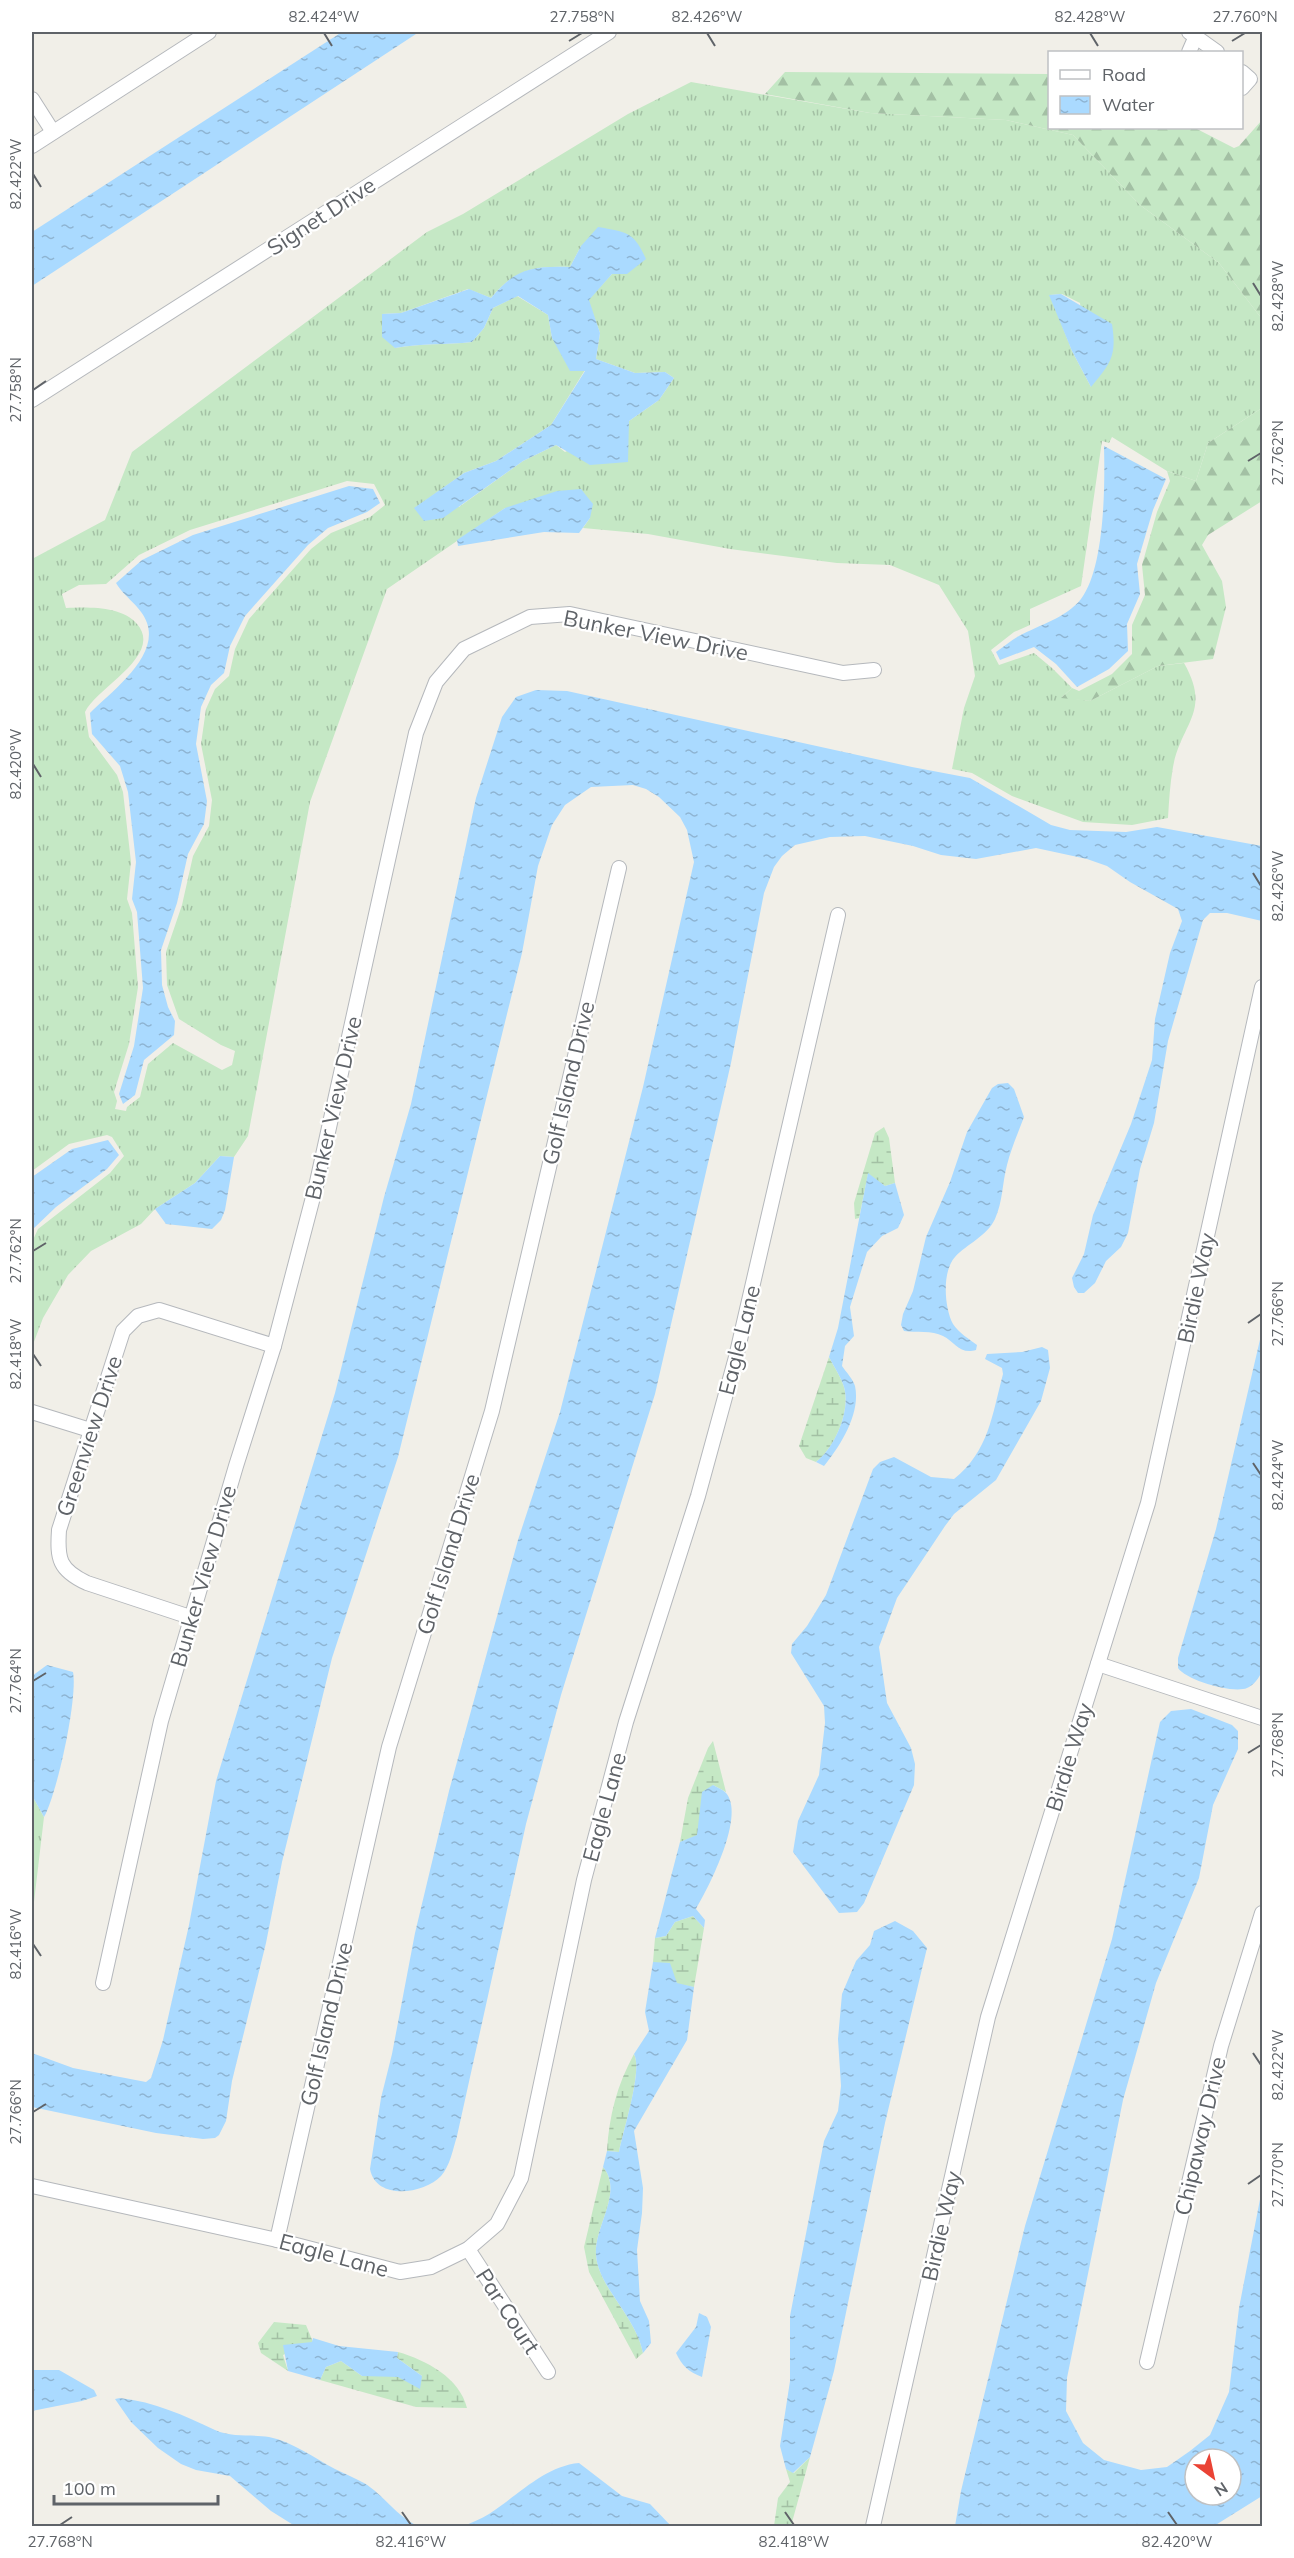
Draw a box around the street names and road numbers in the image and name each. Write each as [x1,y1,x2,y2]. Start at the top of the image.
street label: Signet Drive [262,171,380,261]
street label: Bunker View Drive [561,603,751,667]
street label: Golf Island Drive [536,998,600,1168]
street label: Bunker View Drive [298,1013,368,1203]
street label: Birdie Way [1171,1230,1221,1346]
street label: Eagle Lane [712,1282,766,1398]
street label: Greenview Drive [50,1352,128,1520]
street label: Golf Island Drive [410,1470,486,1638]
street label: Bunker View Drive [164,1482,242,1670]
street label: Birdie Way [1039,1699,1099,1815]
street label: Eagle Lane [576,1749,632,1865]
street label: Golf Island Drive [294,1939,358,2109]
street label: Chipaway Drive [1168,2054,1232,2218]
street label: Birdie Way [915,2168,967,2284]
street label: Eagle Lane [276,2227,392,2283]
street label: Par Court [470,2263,546,2359]

